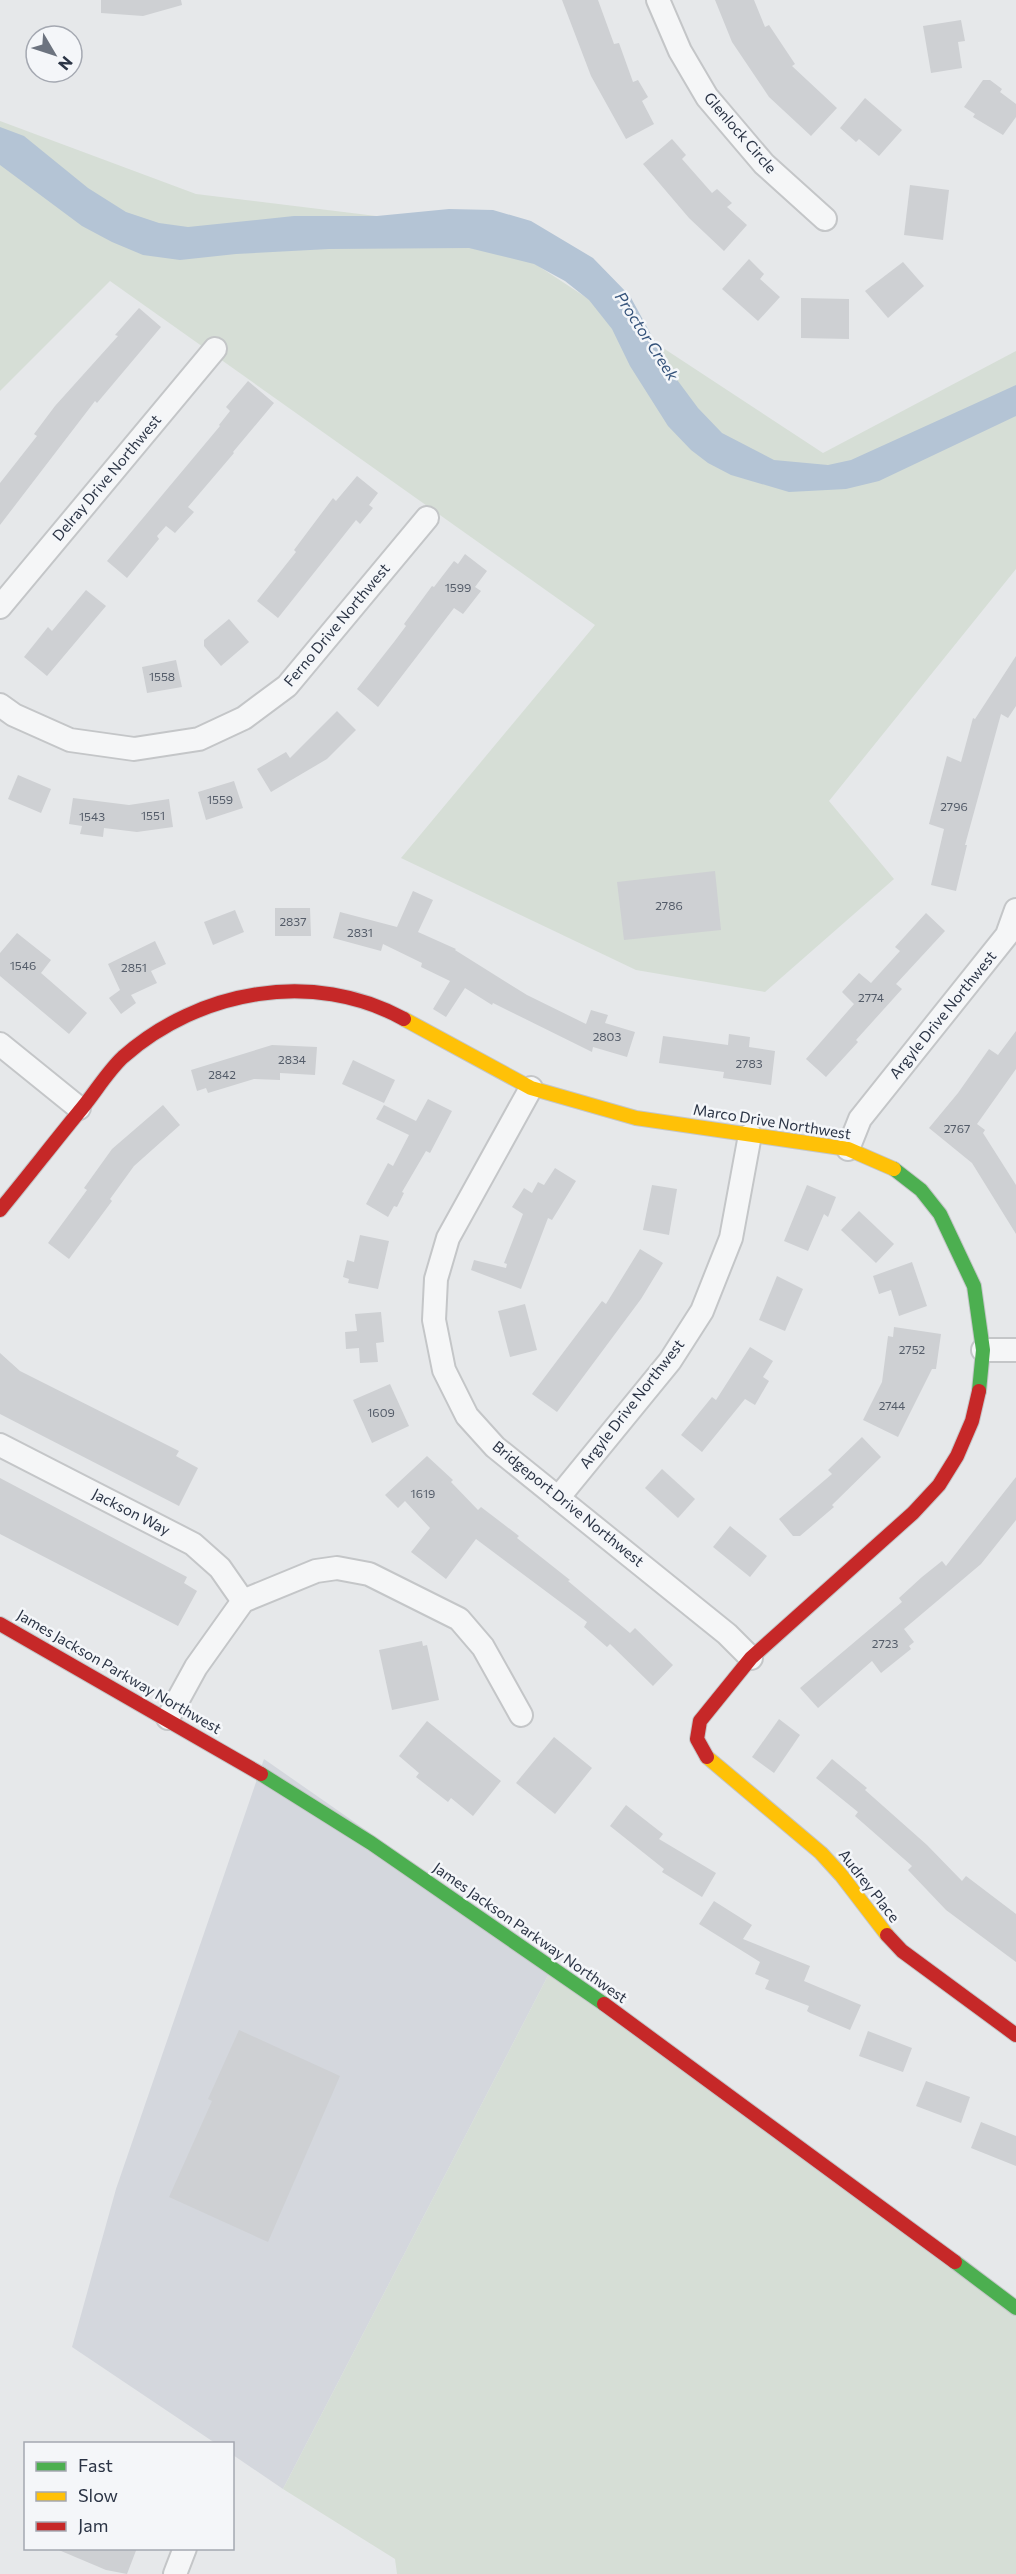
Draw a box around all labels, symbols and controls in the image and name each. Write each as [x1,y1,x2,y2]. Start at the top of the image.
north arrow [24,24,84,84]
text: N [55,53,77,74]
street label: Glenlock Circle [701,88,781,177]
water label: Proctor Creek [612,288,683,384]
street label: Delray Drive Northwest [48,410,164,544]
street label: Ferno Drive Northwest [279,559,393,690]
house number: 1599 [445,580,471,594]
house number: 1558 [149,669,175,683]
house number: 1559 [207,792,233,806]
house number: 2796 [940,799,968,813]
house number: 1551 [141,808,165,822]
house number: 1543 [79,809,105,823]
house number: 2786 [655,898,683,912]
house number: 2837 [279,914,307,928]
house number: 2831 [347,925,373,939]
street label: Argyle Drive Northwest [885,947,999,1082]
house number: 1546 [10,958,36,972]
house number: 2851 [121,960,147,974]
house number: 2774 [858,990,884,1004]
house number: 2803 [593,1029,621,1043]
house number: 2834 [278,1052,306,1066]
house number: 2783 [735,1056,763,1070]
house number: 2842 [208,1067,236,1081]
street label: Marco Drive Northwest [692,1100,852,1142]
house number: 2767 [944,1121,970,1135]
street label: Argyle Drive Northwest [575,1335,687,1472]
house number: 2752 [899,1342,926,1356]
house number: 2744 [879,1398,905,1412]
house number: 1609 [367,1405,395,1419]
street label: Bridgeport Drive Northwest [489,1437,648,1570]
street label: Jackson Way [90,1484,174,1539]
house number: 1619 [411,1486,435,1500]
street label: James Jackson Parkway Northwest [14,1605,225,1737]
house number: 2723 [872,1636,898,1650]
street label: Audrey Place [836,1845,904,1926]
street label: James Jackson Parkway Northwest [430,1858,631,2006]
legend [24,2442,234,2550]
text: Fast [78,2454,113,2476]
text: Slow [78,2484,118,2506]
text: Jam [78,2514,108,2536]

